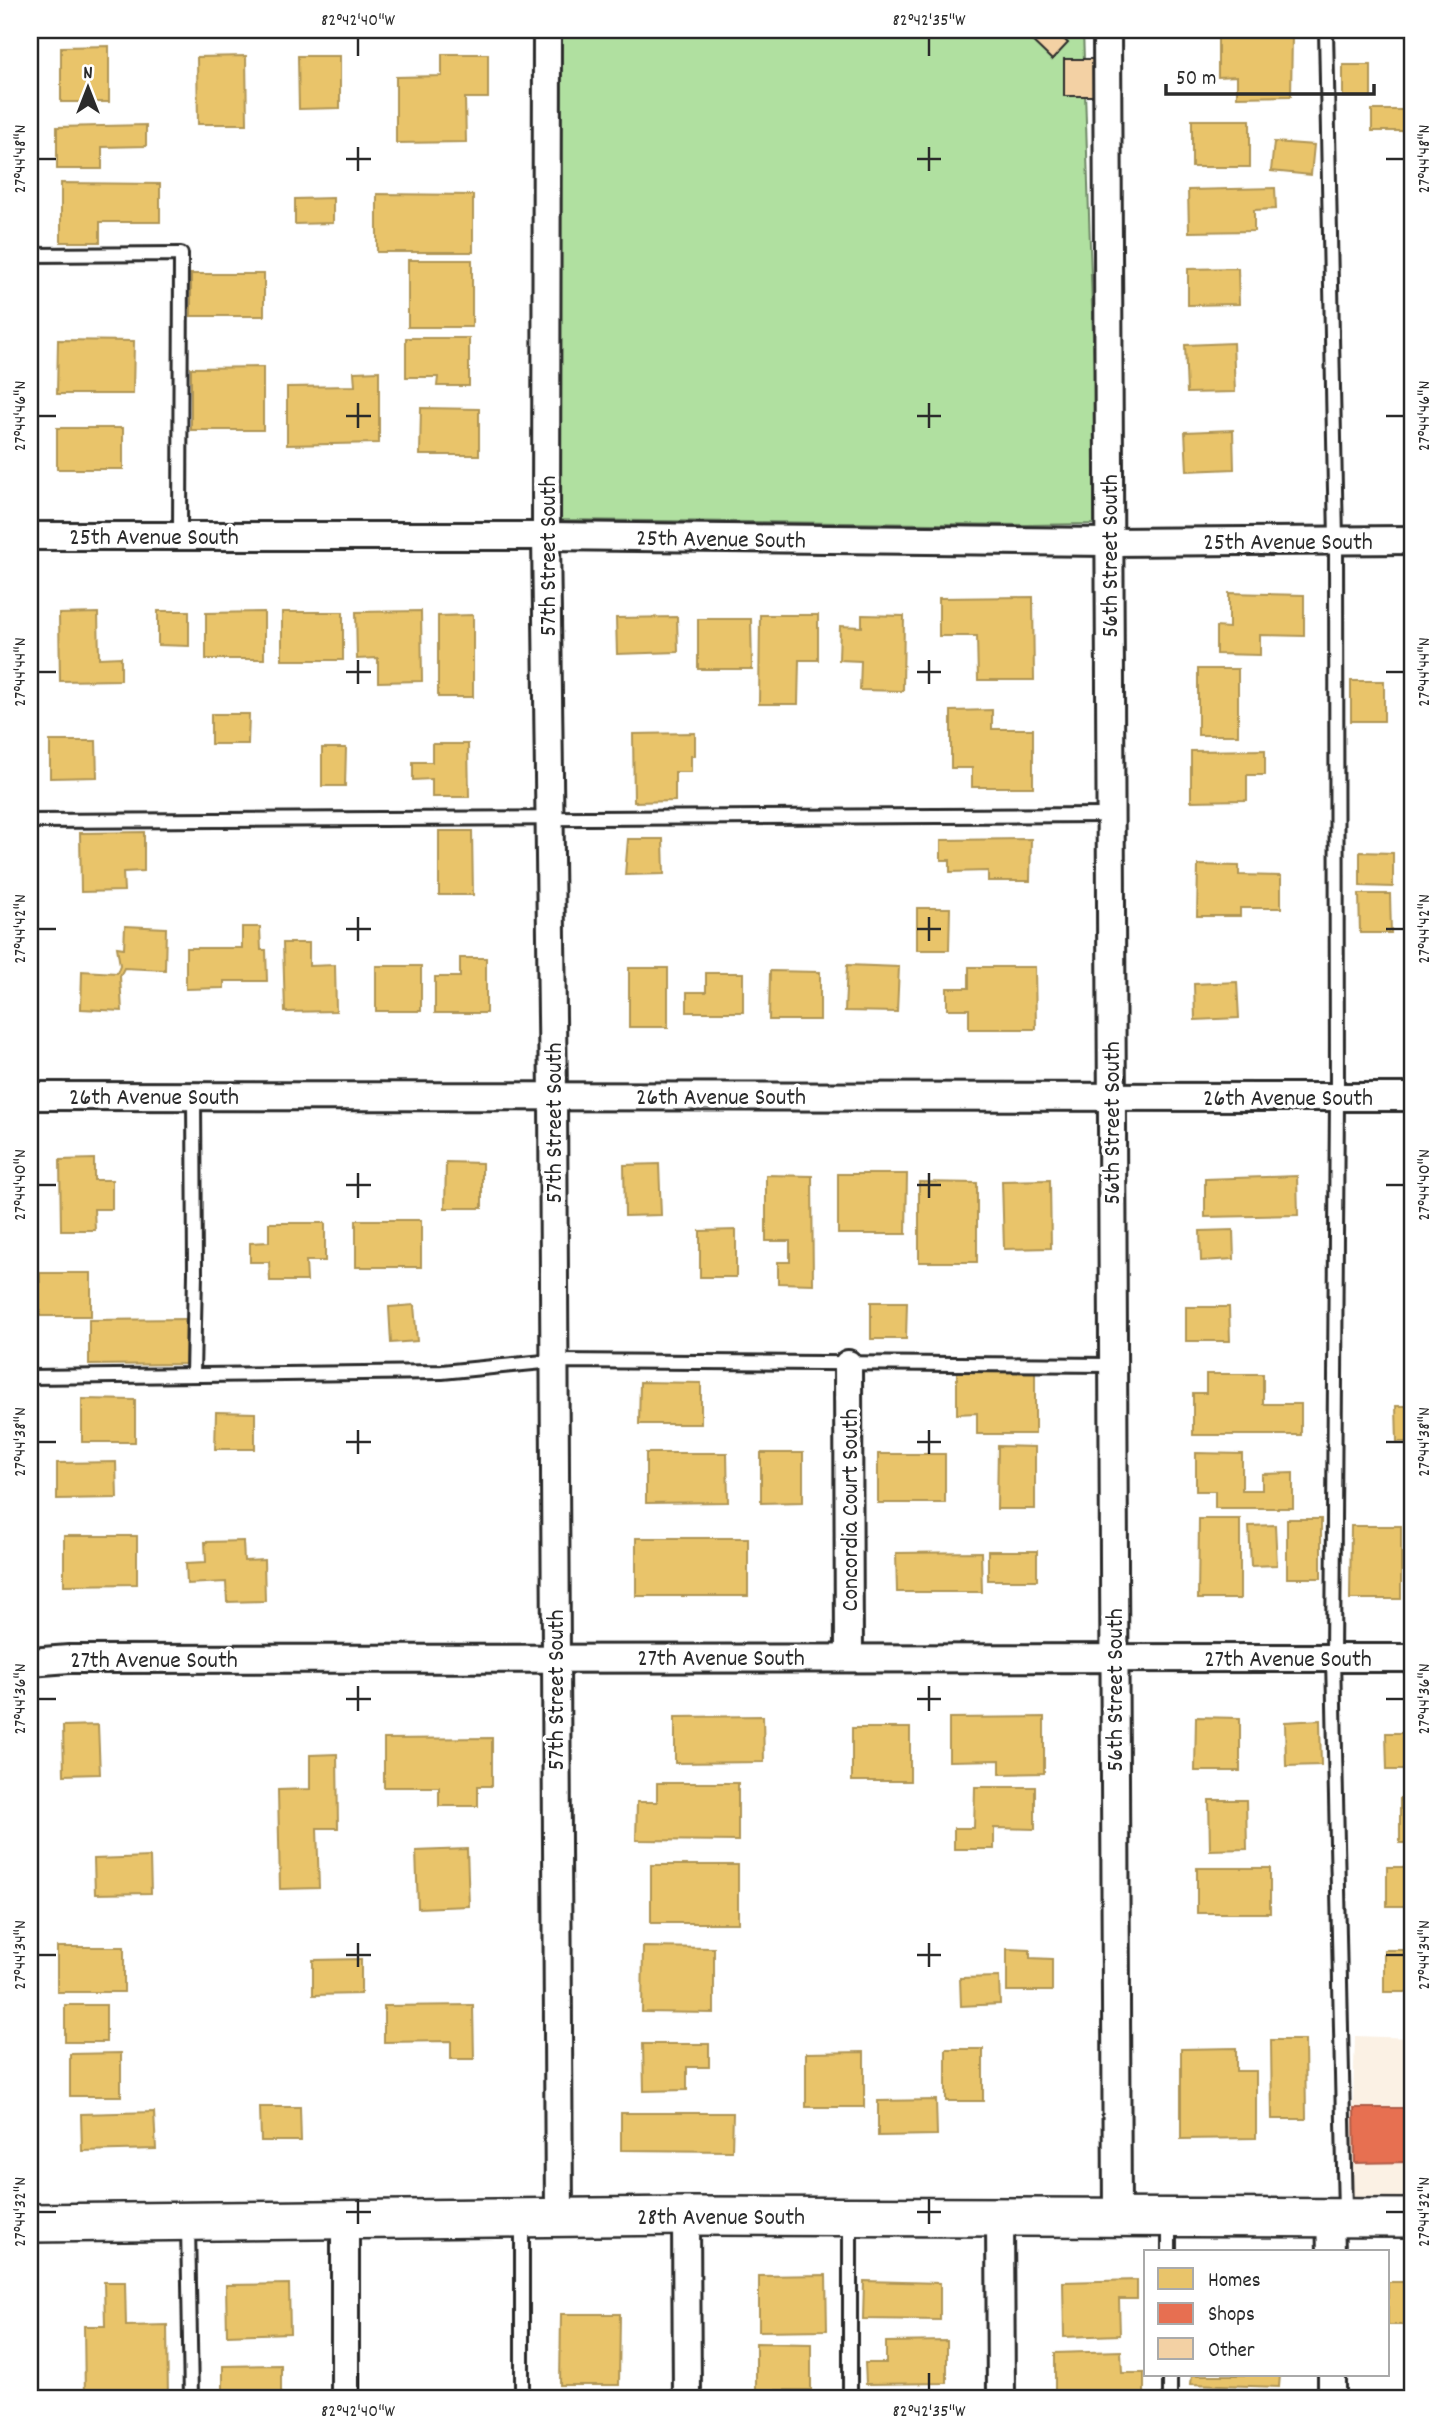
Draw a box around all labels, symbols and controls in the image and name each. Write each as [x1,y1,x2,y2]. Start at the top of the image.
text: 82°42'40"W [321,9,396,34]
text: 82°42'35"W [893,9,966,34]
north arrow [52,52,122,122]
scale bar [1166,52,1374,96]
text: N [83,61,93,88]
text: 50 m [1176,65,1216,95]
text: 27°44'48"N [9,124,34,194]
text: 27°44'48"N [1413,124,1438,194]
text: 27°44'46"N [9,381,34,451]
text: 27°44'46"N [1413,381,1438,451]
street label: 56th Street South [1095,474,1129,638]
street label: 57th Street South [533,476,567,636]
street label: 25th Avenue South [69,522,239,556]
street label: 25th Avenue South [636,523,806,559]
street label: 25th Avenue South [1203,527,1373,561]
text: 27°44'44"N [9,637,34,707]
text: 27°44'44"N [1413,637,1438,707]
text: 27°44'42"N [9,894,34,964]
text: 27°44'42"N [1413,894,1438,964]
street label: 56th Street South [1097,1041,1131,1205]
street label: 57th Street South [539,1043,573,1203]
street label: 26th Avenue South [69,1082,239,1116]
street label: 26th Avenue South [636,1082,806,1116]
street label: 26th Avenue South [1203,1083,1373,1117]
text: 27°44'40"N [9,1149,34,1221]
text: 27°44'40"N [1413,1149,1438,1221]
text: 27°44'38"N [9,1407,34,1477]
text: 27°44'38"N [1413,1407,1438,1477]
street label: Concordia Court South [835,1409,869,1611]
street label: 56th Street South [1100,1608,1134,1772]
street label: 57th Street South [541,1610,575,1770]
street label: 27th Avenue South [637,1643,805,1677]
street label: 27th Avenue South [1204,1644,1372,1678]
street label: 27th Avenue South [70,1645,238,1679]
text: 27°44'36"N [9,1663,34,1735]
text: 27°44'36"N [1413,1663,1438,1735]
text: 27°44'34"N [9,1920,34,1990]
text: 27°44'34"N [1413,1920,1438,1990]
text: 27°44'32"N [9,2177,34,2247]
text: 27°44'32"N [1413,2177,1438,2247]
street label: 28th Avenue South [637,2202,805,2236]
legend [1144,2250,1390,2376]
text: Homes [1208,2267,1261,2297]
text: Shops [1208,2301,1255,2331]
text: Other [1208,2337,1255,2367]
text: 82°42'40"W [321,2400,396,2425]
text: 82°42'35"W [893,2400,966,2425]

